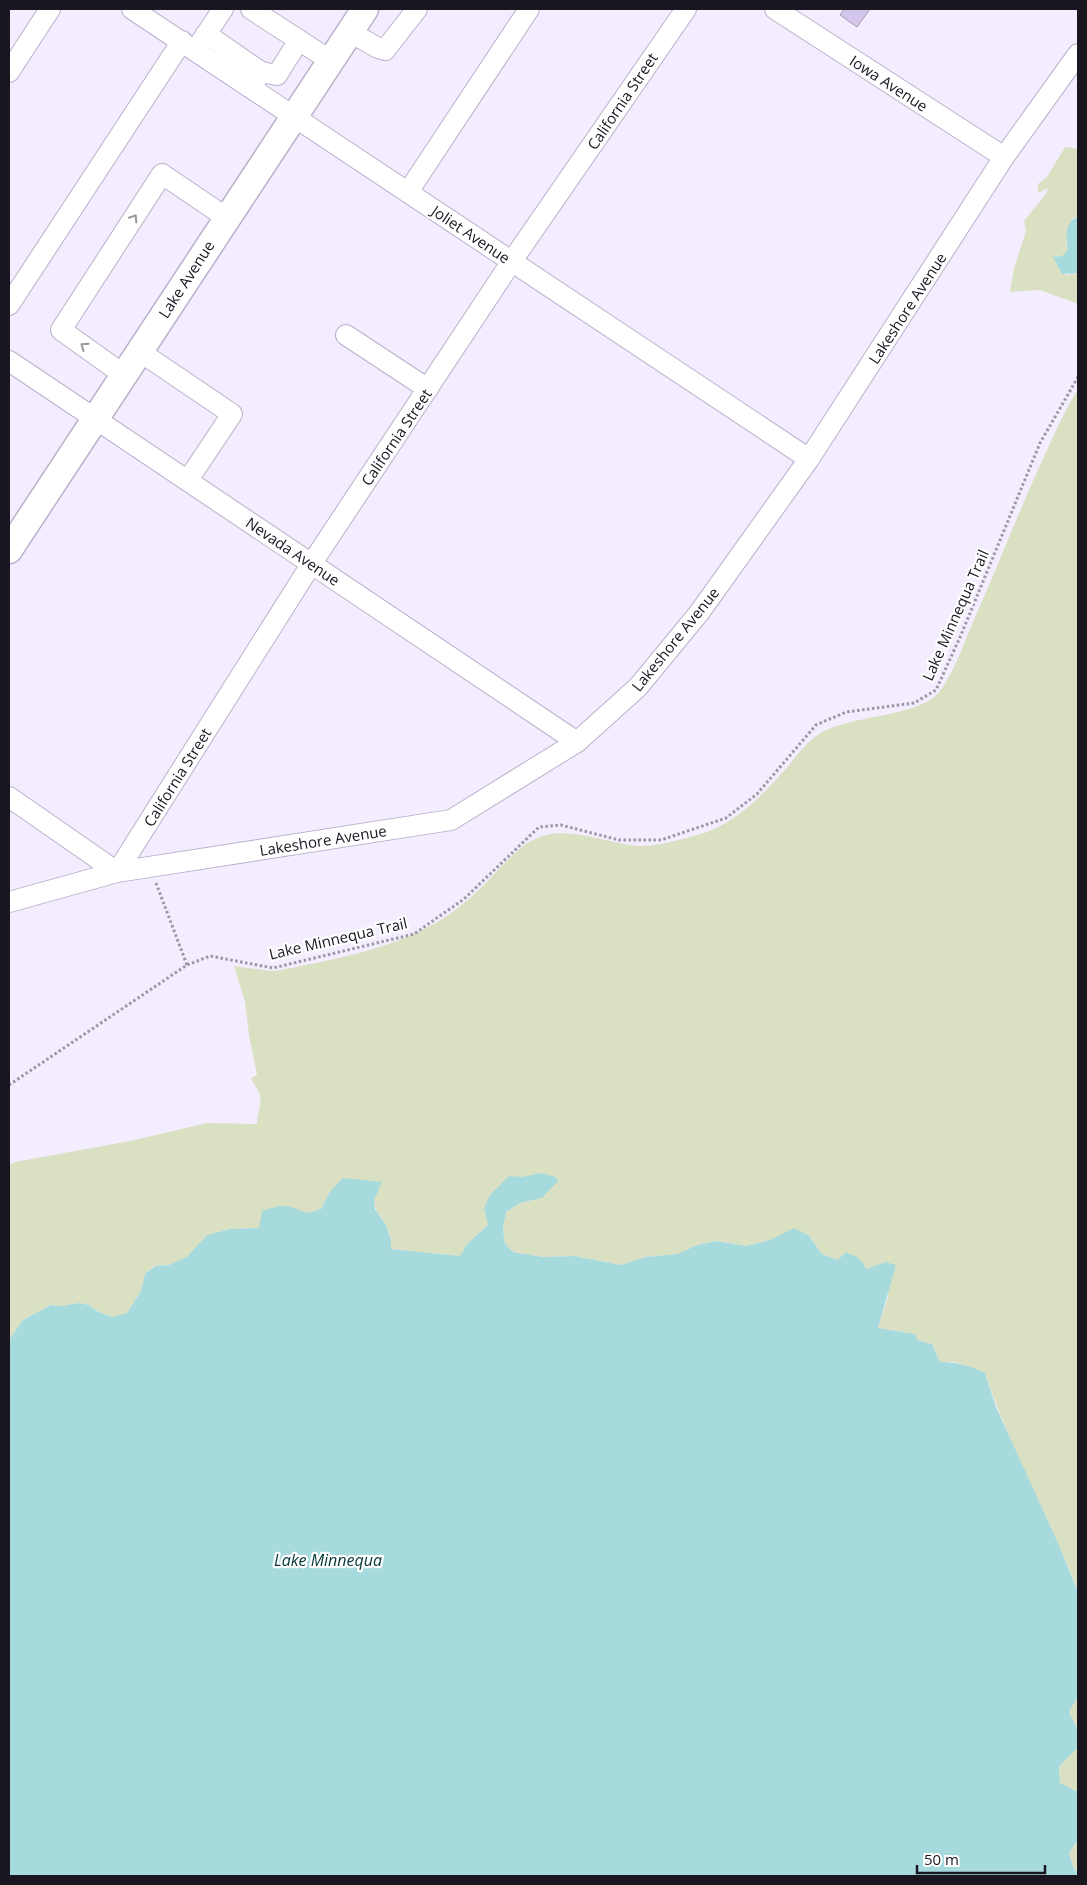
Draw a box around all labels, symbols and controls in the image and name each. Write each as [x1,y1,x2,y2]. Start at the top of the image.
street label: California Street [582,49,662,153]
street label: Iowa Avenue [846,50,932,116]
street label: Joliet Avenue [426,199,514,268]
one-way arrow [128,214,137,223]
street label: Lake Avenue [153,236,219,322]
street label: Lakeshore Avenue [864,249,950,367]
one-way arrow [80,343,90,352]
street label: California Street [356,385,436,489]
street label: Nevada Avenue [242,512,344,590]
street label: Lake Minnequa Trail [917,546,993,684]
street label: Lakeshore Avenue [627,583,723,695]
street label: California Street [139,724,215,830]
street label: Lakeshore Avenue [258,820,388,860]
street label: Lake Minnequa Trail [267,912,409,964]
water label: Lake Minnequa [274,1549,382,1571]
scale bar [917,1842,1044,1874]
text: 50 m [924,1849,959,1869]

